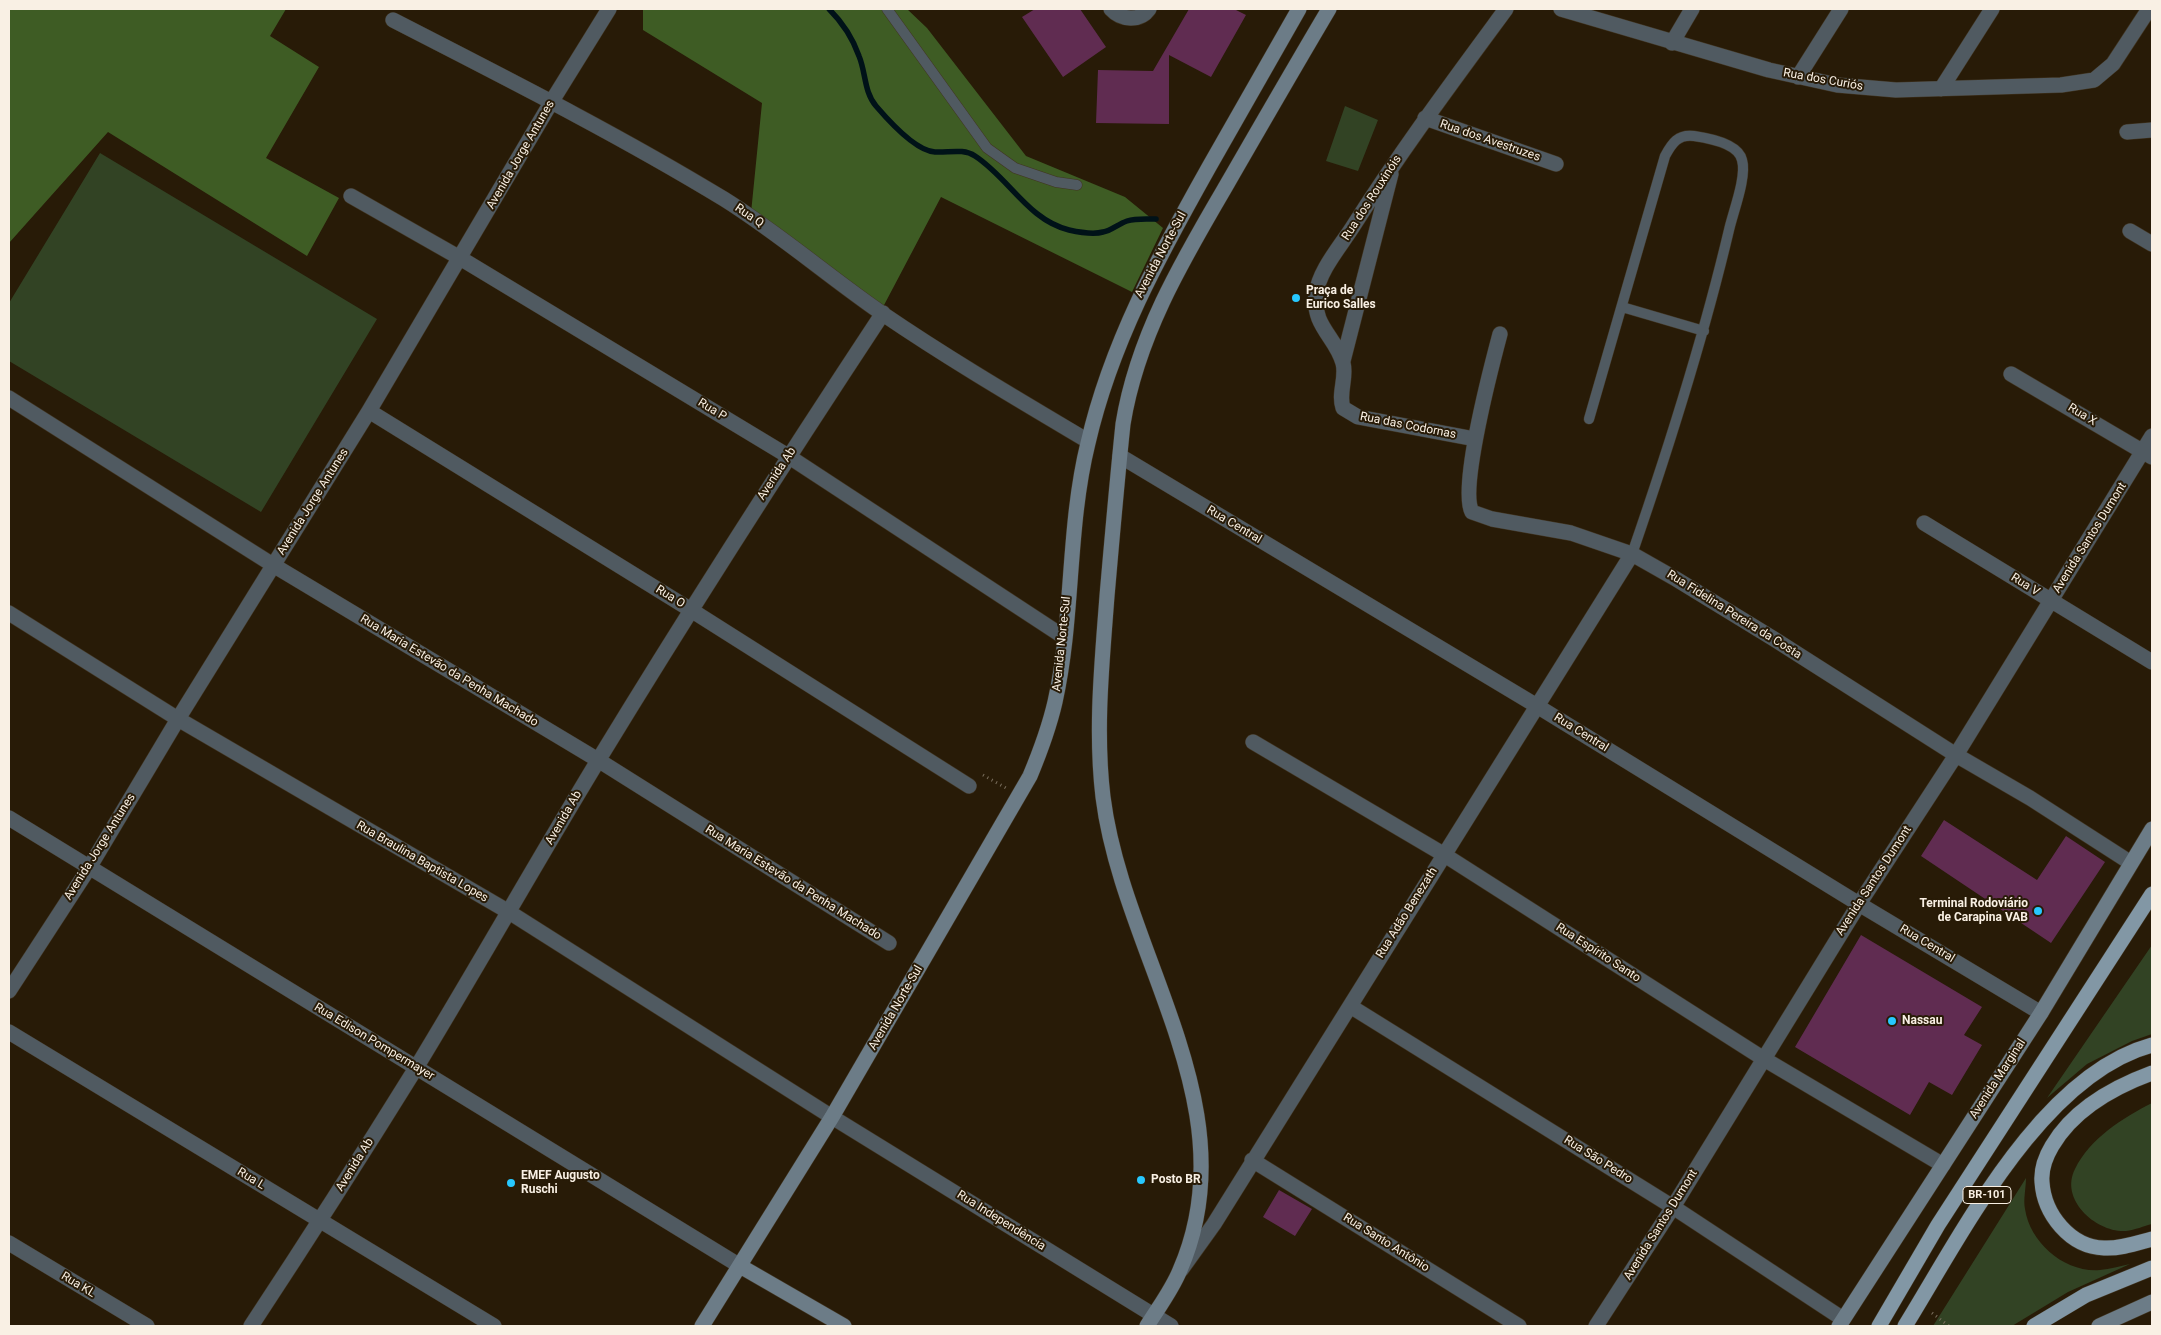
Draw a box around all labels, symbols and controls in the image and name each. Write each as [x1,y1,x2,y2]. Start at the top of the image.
street label: Rua dos Curiós [1782,66,1864,94]
street label: Avenida Jorge Antunes [484,98,558,212]
street label: Rua dos Avestruzes [1438,117,1542,165]
street label: Rua dos Rouxinóis [1339,153,1405,243]
street label: Rua Q [732,201,766,231]
street label: Avenida Norte-Sul [1132,209,1190,301]
place label: Praça de Eurico Salles [1306,284,1376,312]
marker: Praça de Eurico Salles [1290,292,1302,304]
street label: Rua P [695,396,729,424]
street label: Rua X [2065,401,2099,429]
street label: Rua das Codornas [1359,410,1457,442]
street label: Avenida Ab [755,445,799,503]
street label: Avenida Jorge Antunes [274,446,352,558]
street label: Avenida Santos Dumont [2050,480,2130,596]
street label: Rua Central [1204,503,1264,547]
street label: Rua Fidelina Pereira da Costa [1664,568,1804,662]
street label: Rua V [2008,571,2042,599]
street label: Rua O [653,582,687,612]
street label: Avenida Norte-Sul [1050,596,1074,692]
street label: Rua Maria Estevão da Penha Machado [357,612,541,730]
street label: Rua Central [1551,711,1611,755]
street label: Avenida Ab [543,788,585,848]
street label: Avenida Jorge Antunes [61,791,139,903]
street label: Rua Braulina Baptista Lopes [354,818,490,906]
street label: Rua Maria Estevão da Penha Machado [702,823,884,943]
street label: Avenida Santos Dumont [1833,823,1915,939]
street label: Rua Adão Benezath [1373,865,1441,961]
place label: Terminal Rodoviário de Carapina VAB [1919,897,2028,925]
marker: Terminal Rodoviário de Carapina VAB [2032,905,2044,917]
street label: Rua Espírito Santo [1553,920,1643,986]
street label: Rua Central [1897,922,1957,966]
street label: Avenida Norte-Sul [866,963,926,1053]
street label: Rua Edison Pompermayer [311,1000,437,1084]
place label: Nassau [1902,1014,1942,1028]
marker: Nassau [1886,1015,1898,1027]
street label: Avenida Marginal [1967,1036,2029,1122]
street label: Rua São Pedro [1561,1133,1635,1187]
street label: Avenida Ab [333,1136,377,1194]
street label: Rua L [234,1165,268,1193]
street label: Avenida Santos Dumont [1621,1167,1701,1283]
place label: EMEF Augusto Ruschi [521,1169,600,1197]
place label: Posto BR [1151,1173,1201,1187]
marker: Posto BR [1135,1174,1147,1186]
marker: EMEF Augusto Ruschi [505,1177,517,1189]
road number: BR-101 [1963,1186,2011,1204]
street label: Rua Independência [954,1188,1048,1254]
street label: Rua Santo Antônio [1340,1211,1432,1275]
street label: Rua KL [58,1269,98,1301]

